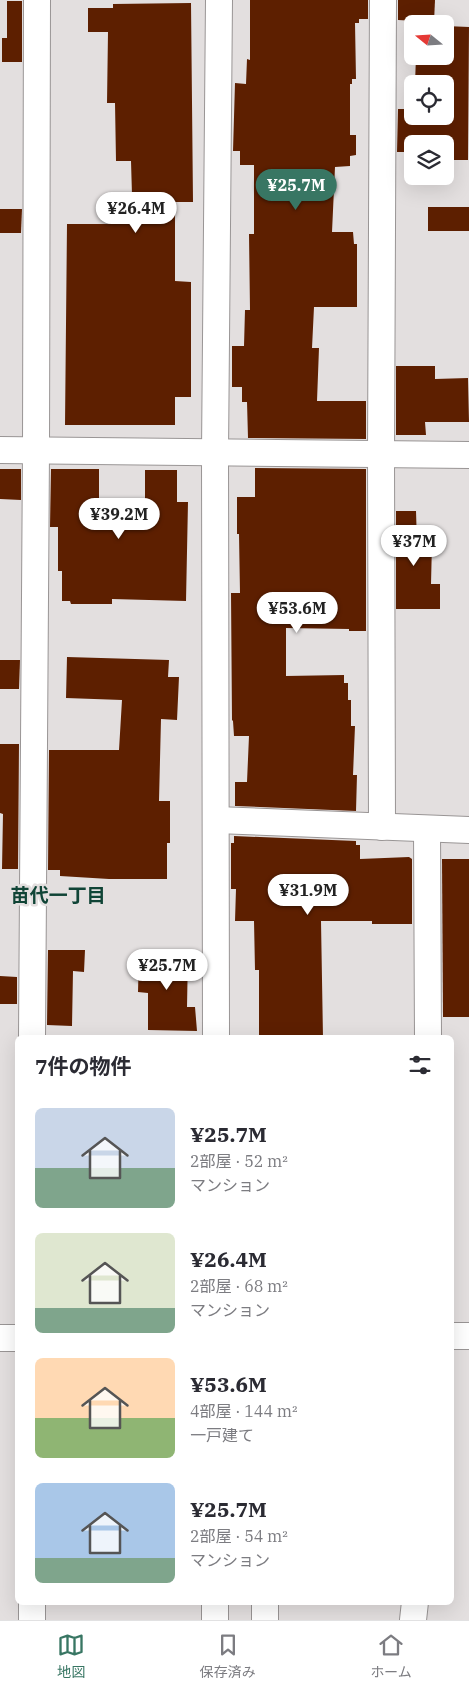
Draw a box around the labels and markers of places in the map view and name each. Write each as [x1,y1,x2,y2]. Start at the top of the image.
pin: ¥25.7M [255,168,337,211]
pin: ¥26.4M [95,192,177,234]
pin: ¥39.2M [78,498,160,540]
pin: ¥37M [384,524,444,567]
pin: ¥53.6M [256,592,338,634]
pin: ¥31.9M [267,874,349,916]
pin: ¥25.7M [126,948,208,991]

